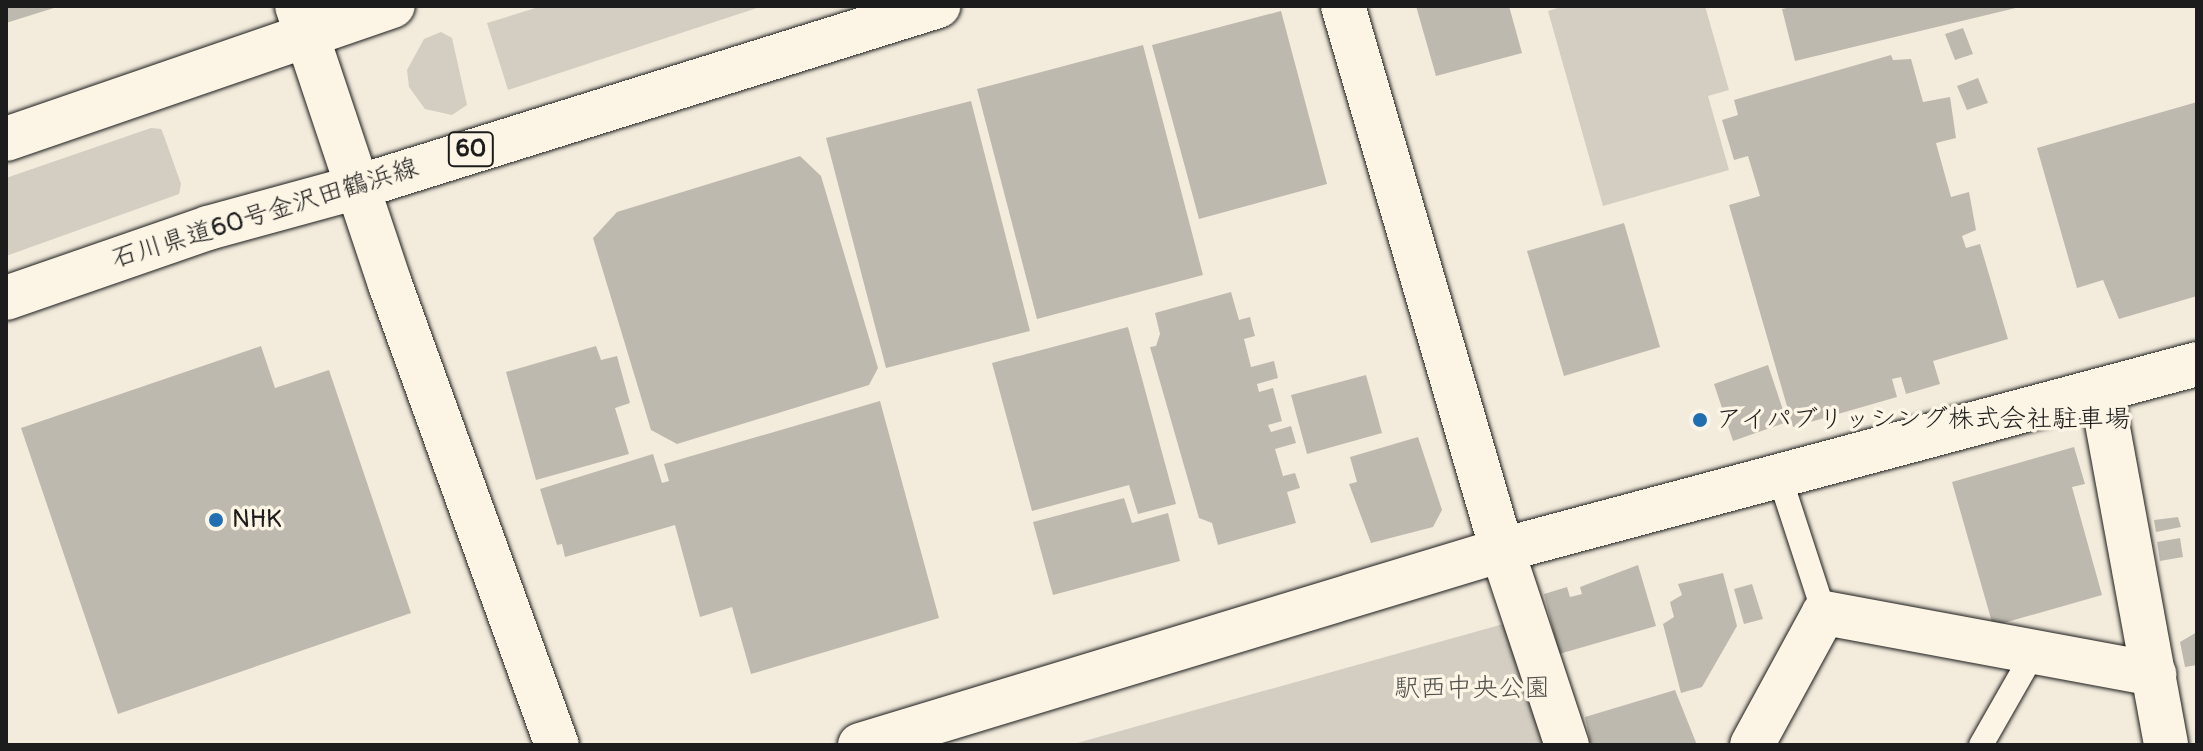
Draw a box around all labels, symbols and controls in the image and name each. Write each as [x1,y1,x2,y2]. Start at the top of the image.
road number: 60 [447,129,495,169]
street label: 石川県道60号金沢田鶴浜線 [108,152,422,276]
place label: アイパブリッシング株式会社駐車場 [1716,404,2132,436]
marker: アイパブリッシング株式会社駐車場 [1691,411,1709,429]
place label: NHK [232,504,282,536]
marker: NHK [207,511,225,529]
park label: 駅西中央公園 [1394,673,1550,705]

